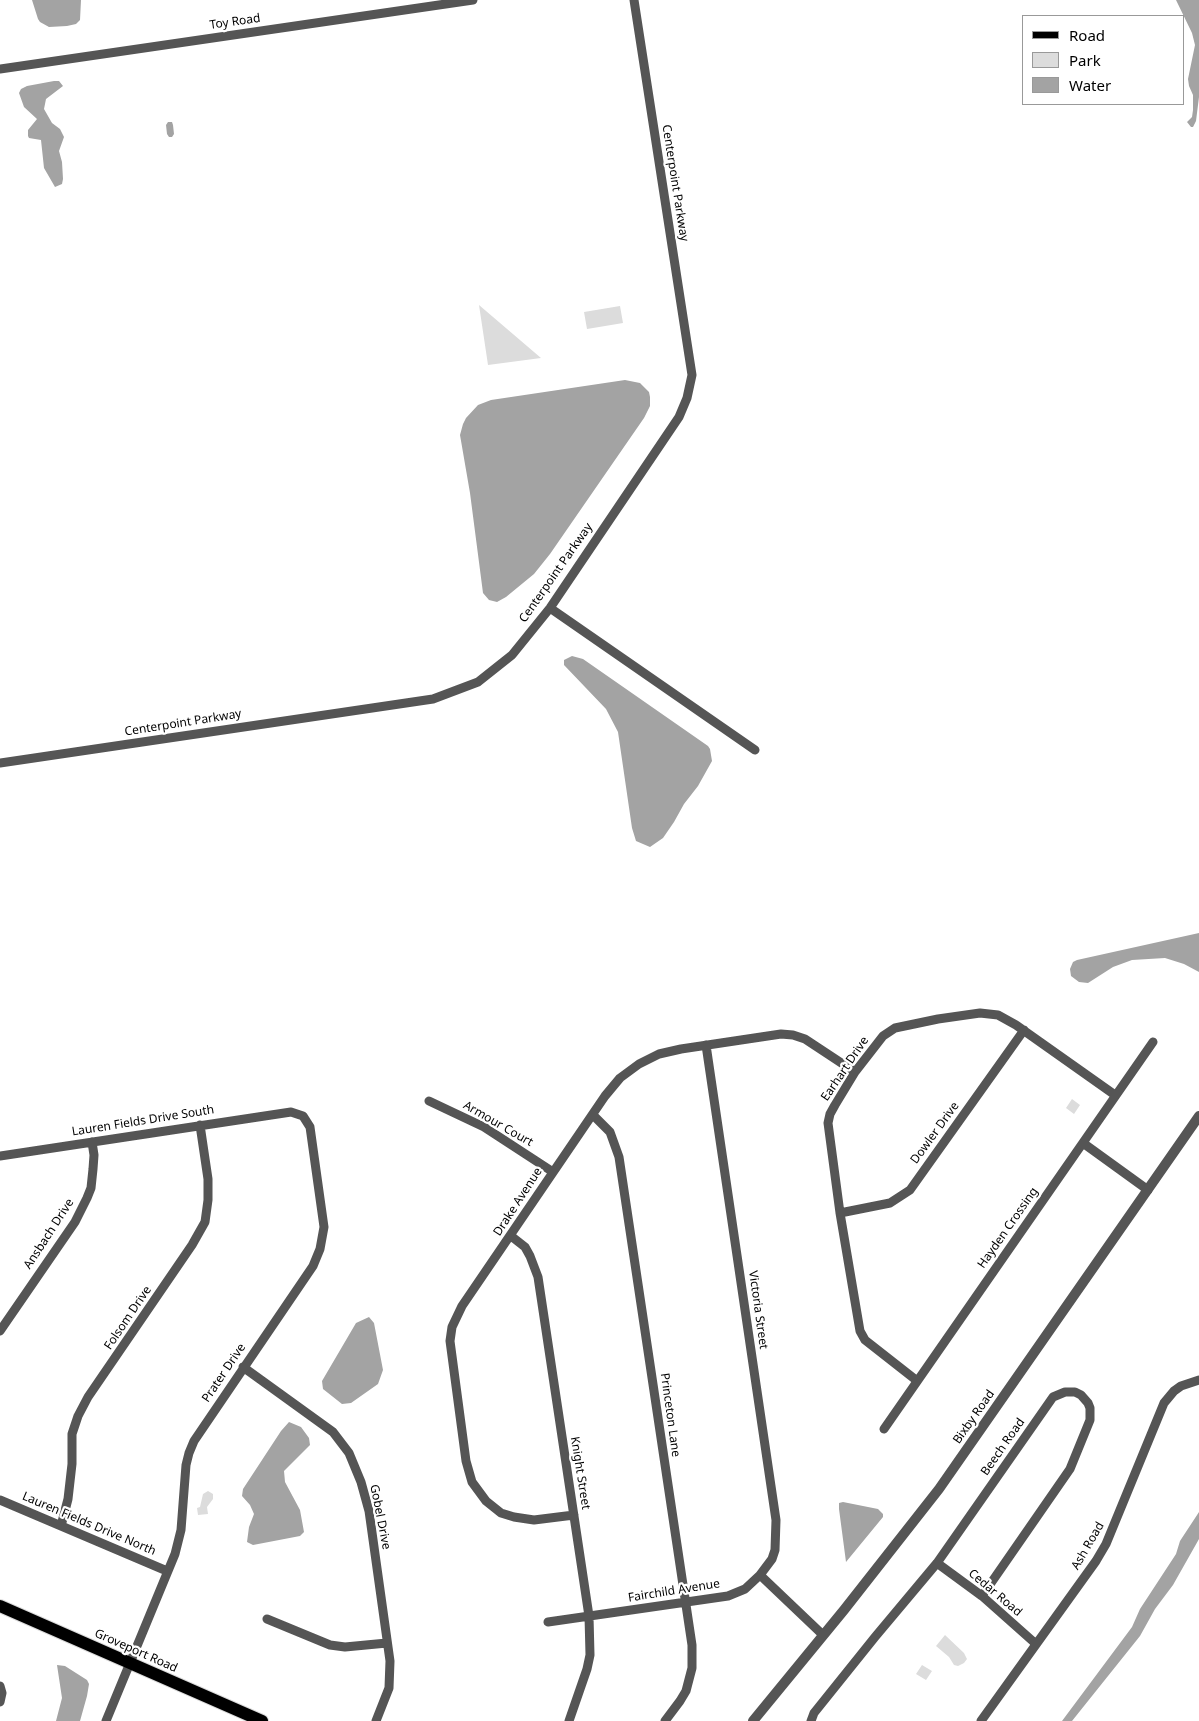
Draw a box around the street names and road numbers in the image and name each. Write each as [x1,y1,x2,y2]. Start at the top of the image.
street label: Toy Road [209,11,261,33]
street label: Centerpoint Parkway [659,124,691,242]
street label: Centerpoint Parkway [516,521,596,625]
street label: Centerpoint Parkway [124,707,242,739]
street label: Earhart Drive [818,1034,872,1104]
street label: Armour Court [461,1098,535,1150]
street label: Dowler Drive [908,1099,962,1167]
street label: Lauren Fields Drive South [71,1103,215,1139]
street label: Drake Avenue [491,1165,545,1239]
street label: Hayden Crossing [975,1185,1041,1271]
street label: Ansbach Drive [21,1196,77,1272]
street label: Victoria Street [745,1270,771,1350]
street label: Folsom Drive [101,1283,155,1353]
street label: Prater Drive [199,1341,249,1405]
street label: Princeton Lane [657,1372,683,1458]
street label: Bixby Road [950,1387,998,1447]
street label: Beech Road [978,1416,1028,1478]
street label: Knight Street [567,1435,593,1511]
street label: Gobel Drive [367,1483,393,1551]
street label: Lauren Fields Drive North [20,1489,158,1559]
street label: Ash Road [1069,1520,1107,1572]
street label: Cedar Road [965,1566,1025,1620]
street label: Fairchild Avenue [627,1577,721,1605]
street label: Groveport Road [92,1626,180,1676]

